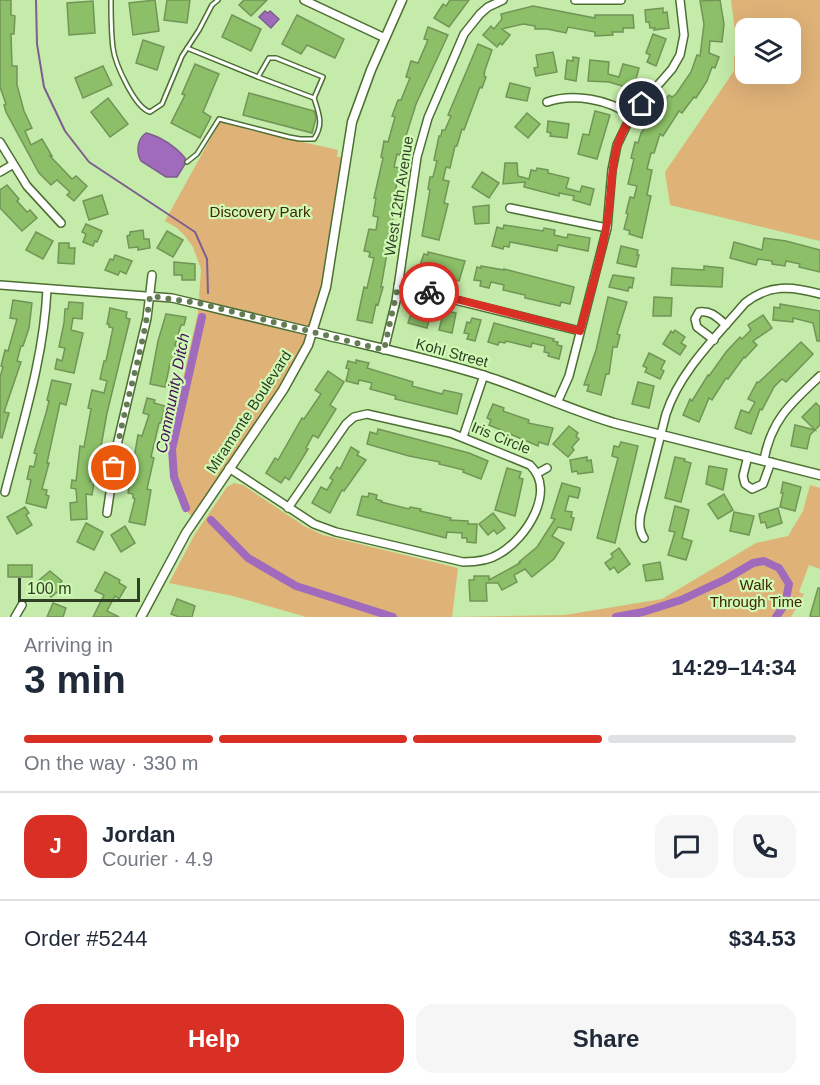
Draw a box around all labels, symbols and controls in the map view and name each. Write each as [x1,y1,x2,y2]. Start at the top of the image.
map controls [735,18,801,84]
button: layers [735,18,801,84]
pin [616,78,667,129]
icon: home [625,87,658,120]
street label: West 12th Avenue [381,135,416,257]
park label: Discovery Park [210,203,311,220]
courier [399,262,459,322]
icon: bike [413,276,446,309]
water label: Community Ditch [153,332,192,455]
street label: Kohl Street [414,335,491,371]
street label: Miramonte Boulevard [203,347,295,476]
street label: Iris Circle [469,418,533,457]
pin [88,442,139,493]
icon: bag [97,451,130,484]
scale bar [18,575,140,602]
park label: Walk Through Time [710,576,802,610]
text: 100 m [27,580,71,597]
text: Arriving in [24,634,113,656]
text: 14:29–14:34 [671,655,796,680]
text: 3 min [24,658,126,701]
text: On the way · 330 m [24,752,199,774]
button: chat [655,815,718,878]
button: phone [733,815,796,878]
text: Jordan [102,822,175,847]
text: J [49,833,62,858]
text: Courier · 4.9 [102,848,213,870]
text: Order #5244 [24,926,148,951]
text: $34.53 [729,926,796,951]
button: Help [24,1004,404,1073]
button: Share [416,1004,796,1073]

